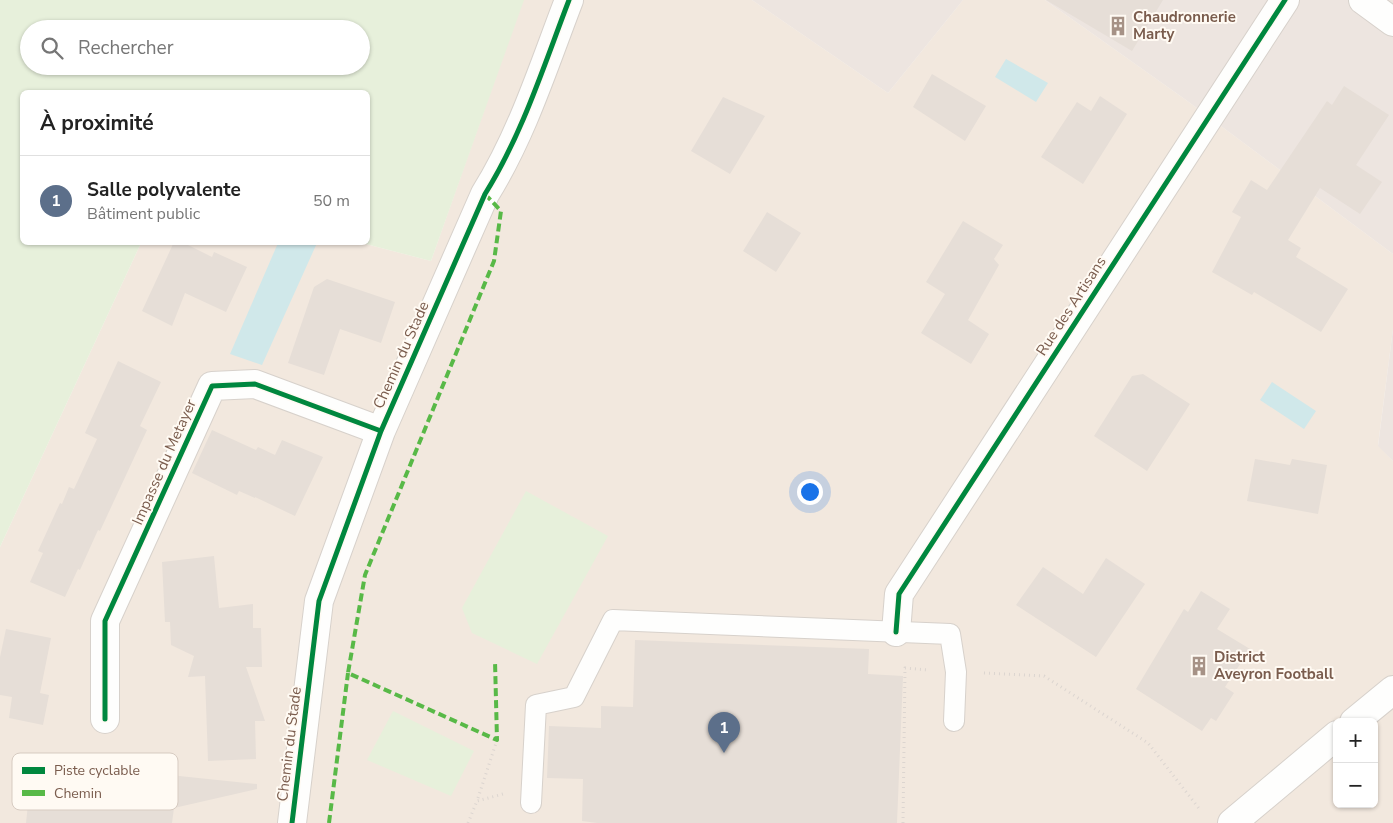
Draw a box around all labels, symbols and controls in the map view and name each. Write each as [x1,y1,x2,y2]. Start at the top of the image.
place label: Chaudronnerie Marty [1133,7,1236,44]
building icon: Chaudronnerie Marty [1107,15,1129,37]
search box [20,20,370,75]
icon: search [38,34,66,62]
text: Rechercher [78,35,173,61]
text: À proximité [40,109,154,137]
text: Salle polyvalente [87,177,241,203]
text: 1 [51,190,61,212]
text: 50 m [313,190,350,212]
text: Bâtiment public [87,203,200,225]
street label: Rue des Artisans [1031,253,1111,359]
street label: Chemin du Stade [368,298,434,412]
street label: Impasse du Metayer [127,395,201,528]
your location [797,479,823,505]
place label: District Aveyron Football [1214,647,1334,684]
building icon: District Aveyron Football [1188,655,1210,677]
street label: Chemin du Stade [272,685,306,803]
pin: 1 [708,712,740,753]
map controls [1333,718,1378,808]
button: + [1333,718,1378,763]
legend [12,753,178,810]
text: Piste cyclable [54,761,140,780]
button: − [1333,763,1378,808]
text: Chemin [54,784,102,803]

